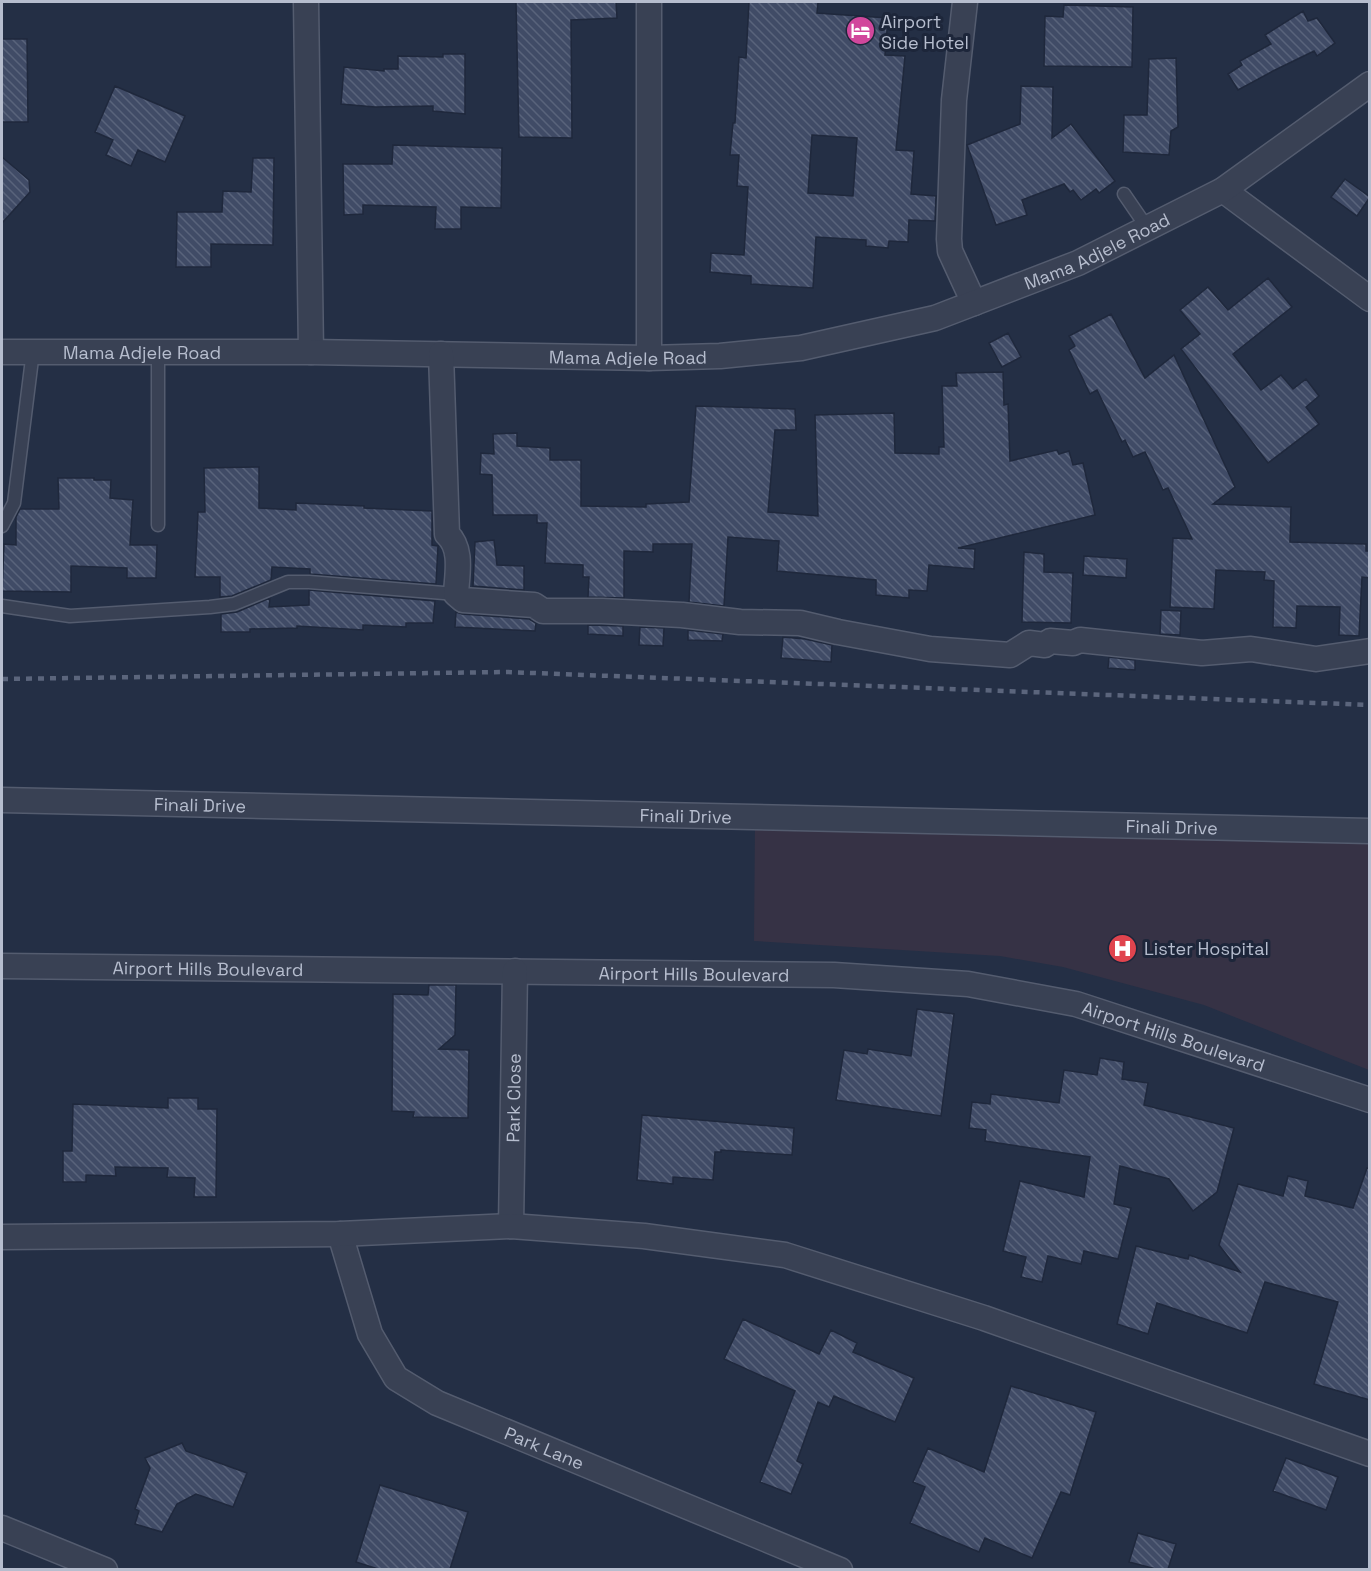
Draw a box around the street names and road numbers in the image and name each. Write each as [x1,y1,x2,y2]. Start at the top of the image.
street label: Mama Adjele Road [1021,207,1173,294]
street label: Mama Adjele Road [63,341,221,364]
street label: Mama Adjele Road [549,345,707,370]
street label: Finali Drive [154,792,246,817]
street label: Finali Drive [639,803,732,828]
street label: Finali Drive [1125,814,1218,839]
street label: Airport Hills Boulevard [112,956,304,981]
street label: Airport Hills Boulevard [598,961,790,986]
street label: Airport Hills Boulevard [1079,995,1268,1076]
street label: Park Close [501,1053,525,1143]
street label: Park Lane [501,1421,588,1474]

